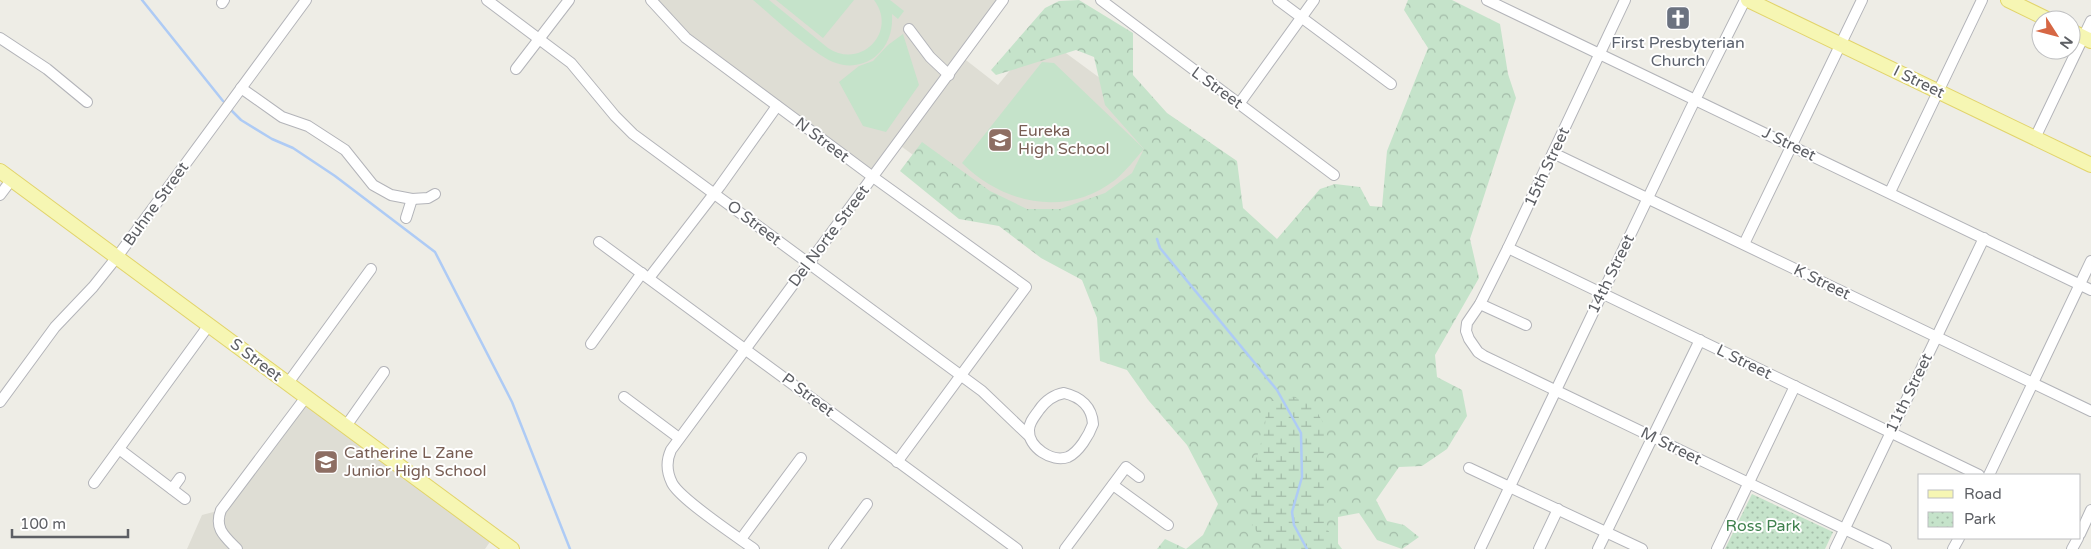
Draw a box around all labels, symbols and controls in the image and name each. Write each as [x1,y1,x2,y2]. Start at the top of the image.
church icon: First Presbyterian Church [1665,5,1691,31]
north arrow [2031,10,2081,60]
place label: First Presbyterian Church [1611,33,1745,71]
text: N [2056,33,2076,52]
street label: I Street [1890,61,1948,103]
street label: L Street [1187,63,1247,113]
street label: N Street [791,113,853,167]
place label: Eureka High School [1018,121,1109,159]
street label: J Street [1759,122,1819,166]
street label: 15th Street [1520,124,1574,210]
school or university icon: Eureka High School [987,127,1013,153]
street label: Buhne Street [119,158,193,250]
street label: Del Norte Street [784,181,874,291]
street label: O Street [723,196,785,250]
street label: 14th Street [1583,231,1639,317]
street label: K Street [1790,260,1854,304]
street label: S Street [226,334,286,386]
street label: L Street [1713,340,1775,384]
street label: 11th Street [1881,350,1937,436]
street label: P Street [778,369,838,421]
street label: M Street [1637,423,1705,469]
place label: Catherine L Zane Junior High School [344,443,486,481]
school or university icon: Catherine L Zane Junior High School [313,449,339,475]
legend [1918,474,2081,539]
text: Road [1964,485,2002,503]
scale bar [12,506,129,538]
text: Park [1964,510,1996,528]
text: 100 m [20,515,66,533]
park label: Ross Park [1726,516,1801,536]

